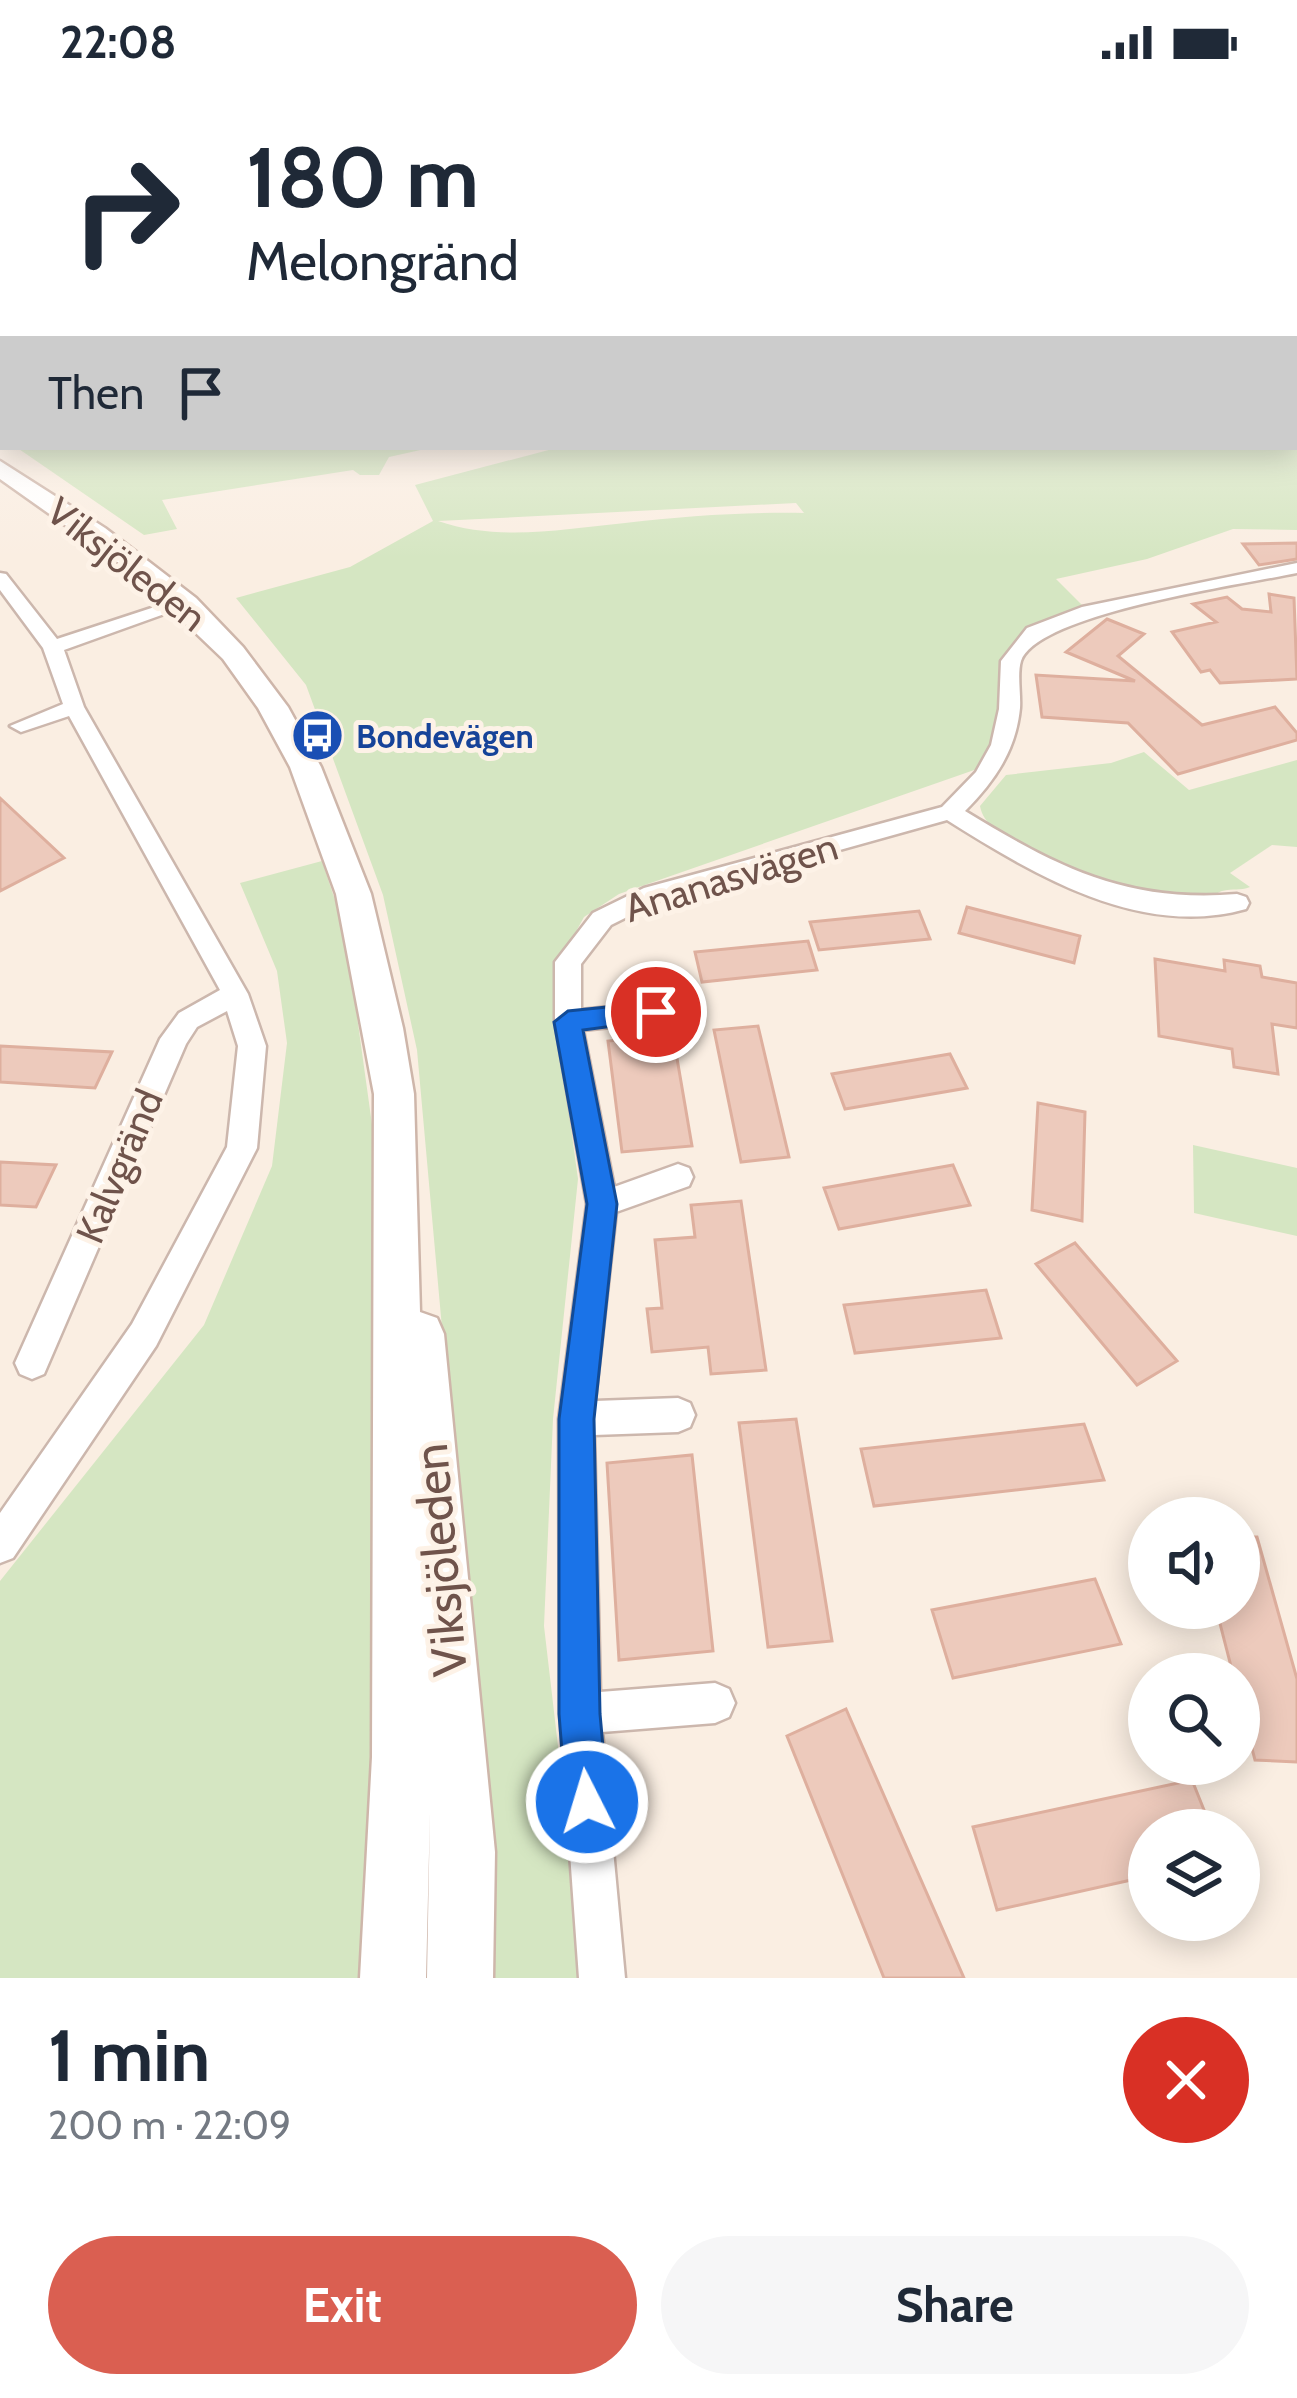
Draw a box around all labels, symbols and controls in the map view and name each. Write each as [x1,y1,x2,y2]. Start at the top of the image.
text: 22:08 [60,15,177,69]
text: 180 m [246,126,479,228]
icon: right [48,132,204,288]
text: Melongränd [246,228,519,294]
icon: arrive [168,360,234,426]
text: Then [48,366,144,420]
street label: Viksjöleden [38,487,216,641]
bus stop icon: Bondevägen [289,708,345,764]
place label: Bondevägen [356,716,534,756]
street label: Ananasvägen [619,822,843,932]
pin [605,961,707,1063]
icon: arrive [623,979,689,1045]
street label: Kalvgränd [65,1082,173,1250]
street label: Viksjöleden [401,1441,479,1679]
map controls [1128,1497,1260,1941]
button: sound [1128,1497,1260,1629]
button: search [1128,1653,1260,1785]
position arrow [524,1739,650,1865]
button: layers [1128,1809,1260,1941]
text: 1 min [48,2012,210,2099]
button: close [1123,2017,1249,2143]
text: 200 m · 22:09 [48,2101,291,2149]
button: Exit [48,2236,637,2374]
button: Share [661,2236,1249,2374]

